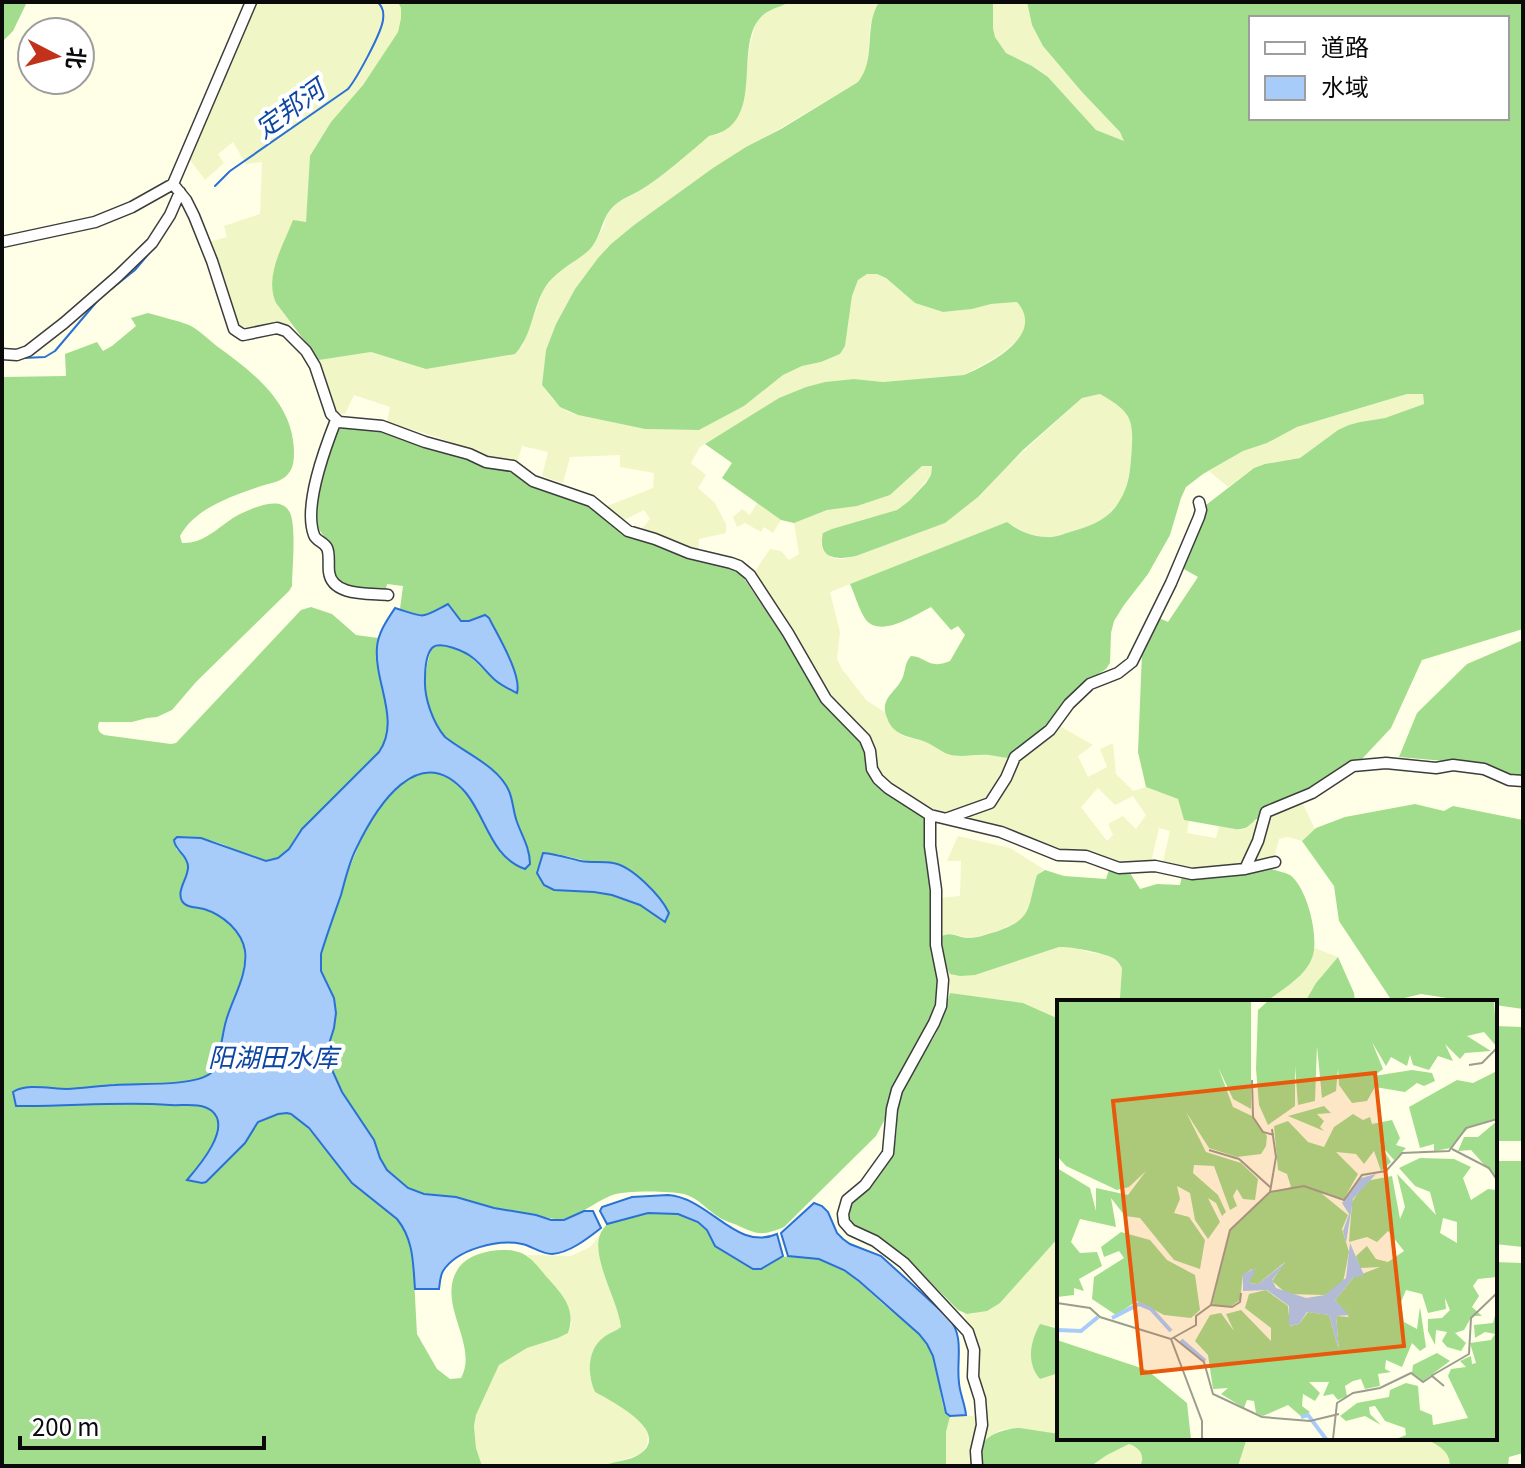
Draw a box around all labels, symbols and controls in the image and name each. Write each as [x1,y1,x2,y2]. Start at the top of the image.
north arrow [16,16,96,96]
legend [1249,16,1509,120]
text: 道路 [1321,28,1369,63]
text: 北 [61,46,95,71]
water label: 定邦河 [246,66,335,145]
text: 水域 [1321,68,1369,103]
inset map [1057,1000,1497,1440]
water label: 阳湖田水库 [208,1037,342,1074]
scale bar [20,1400,264,1450]
text: 200 m [32,1408,100,1443]

